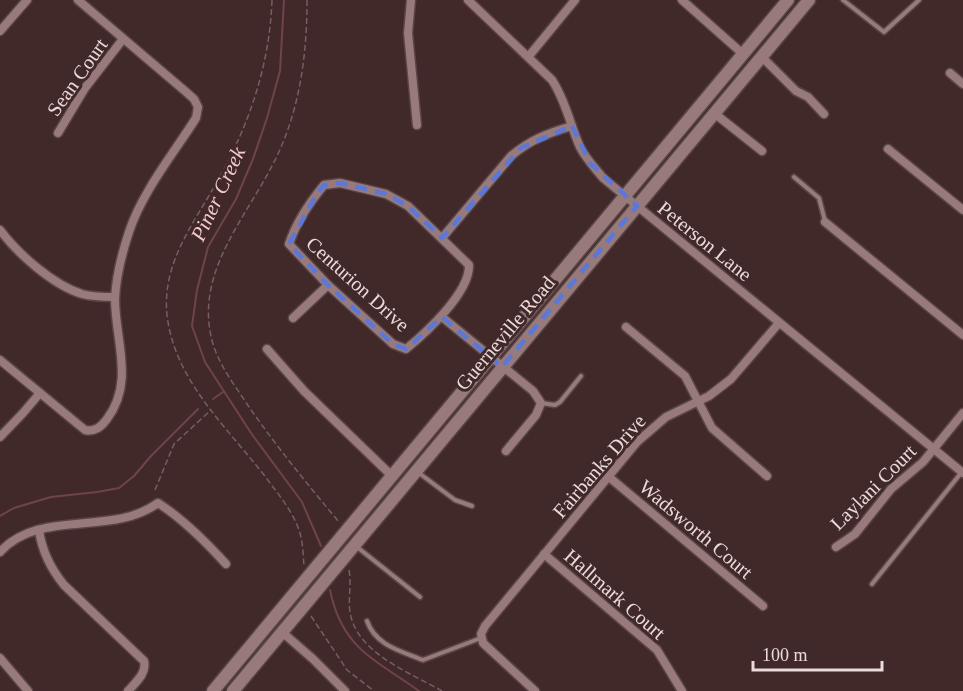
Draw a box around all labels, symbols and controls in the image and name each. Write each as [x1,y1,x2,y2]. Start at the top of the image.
street label: Sean Court [42,34,112,120]
water label: Piner Creek [185,142,251,246]
street label: Peterson Lane [654,197,756,285]
street label: Centurion Drive [302,232,414,336]
street label: Guerneville Road [451,272,559,394]
street label: Fairbanks Drive [548,410,650,522]
street label: Laylani Court [826,439,921,535]
street label: Wadsworth Court [635,475,757,583]
street label: Hallmark Court [560,544,670,644]
scale bar [753,634,882,672]
text: 100 m [762,645,808,665]

